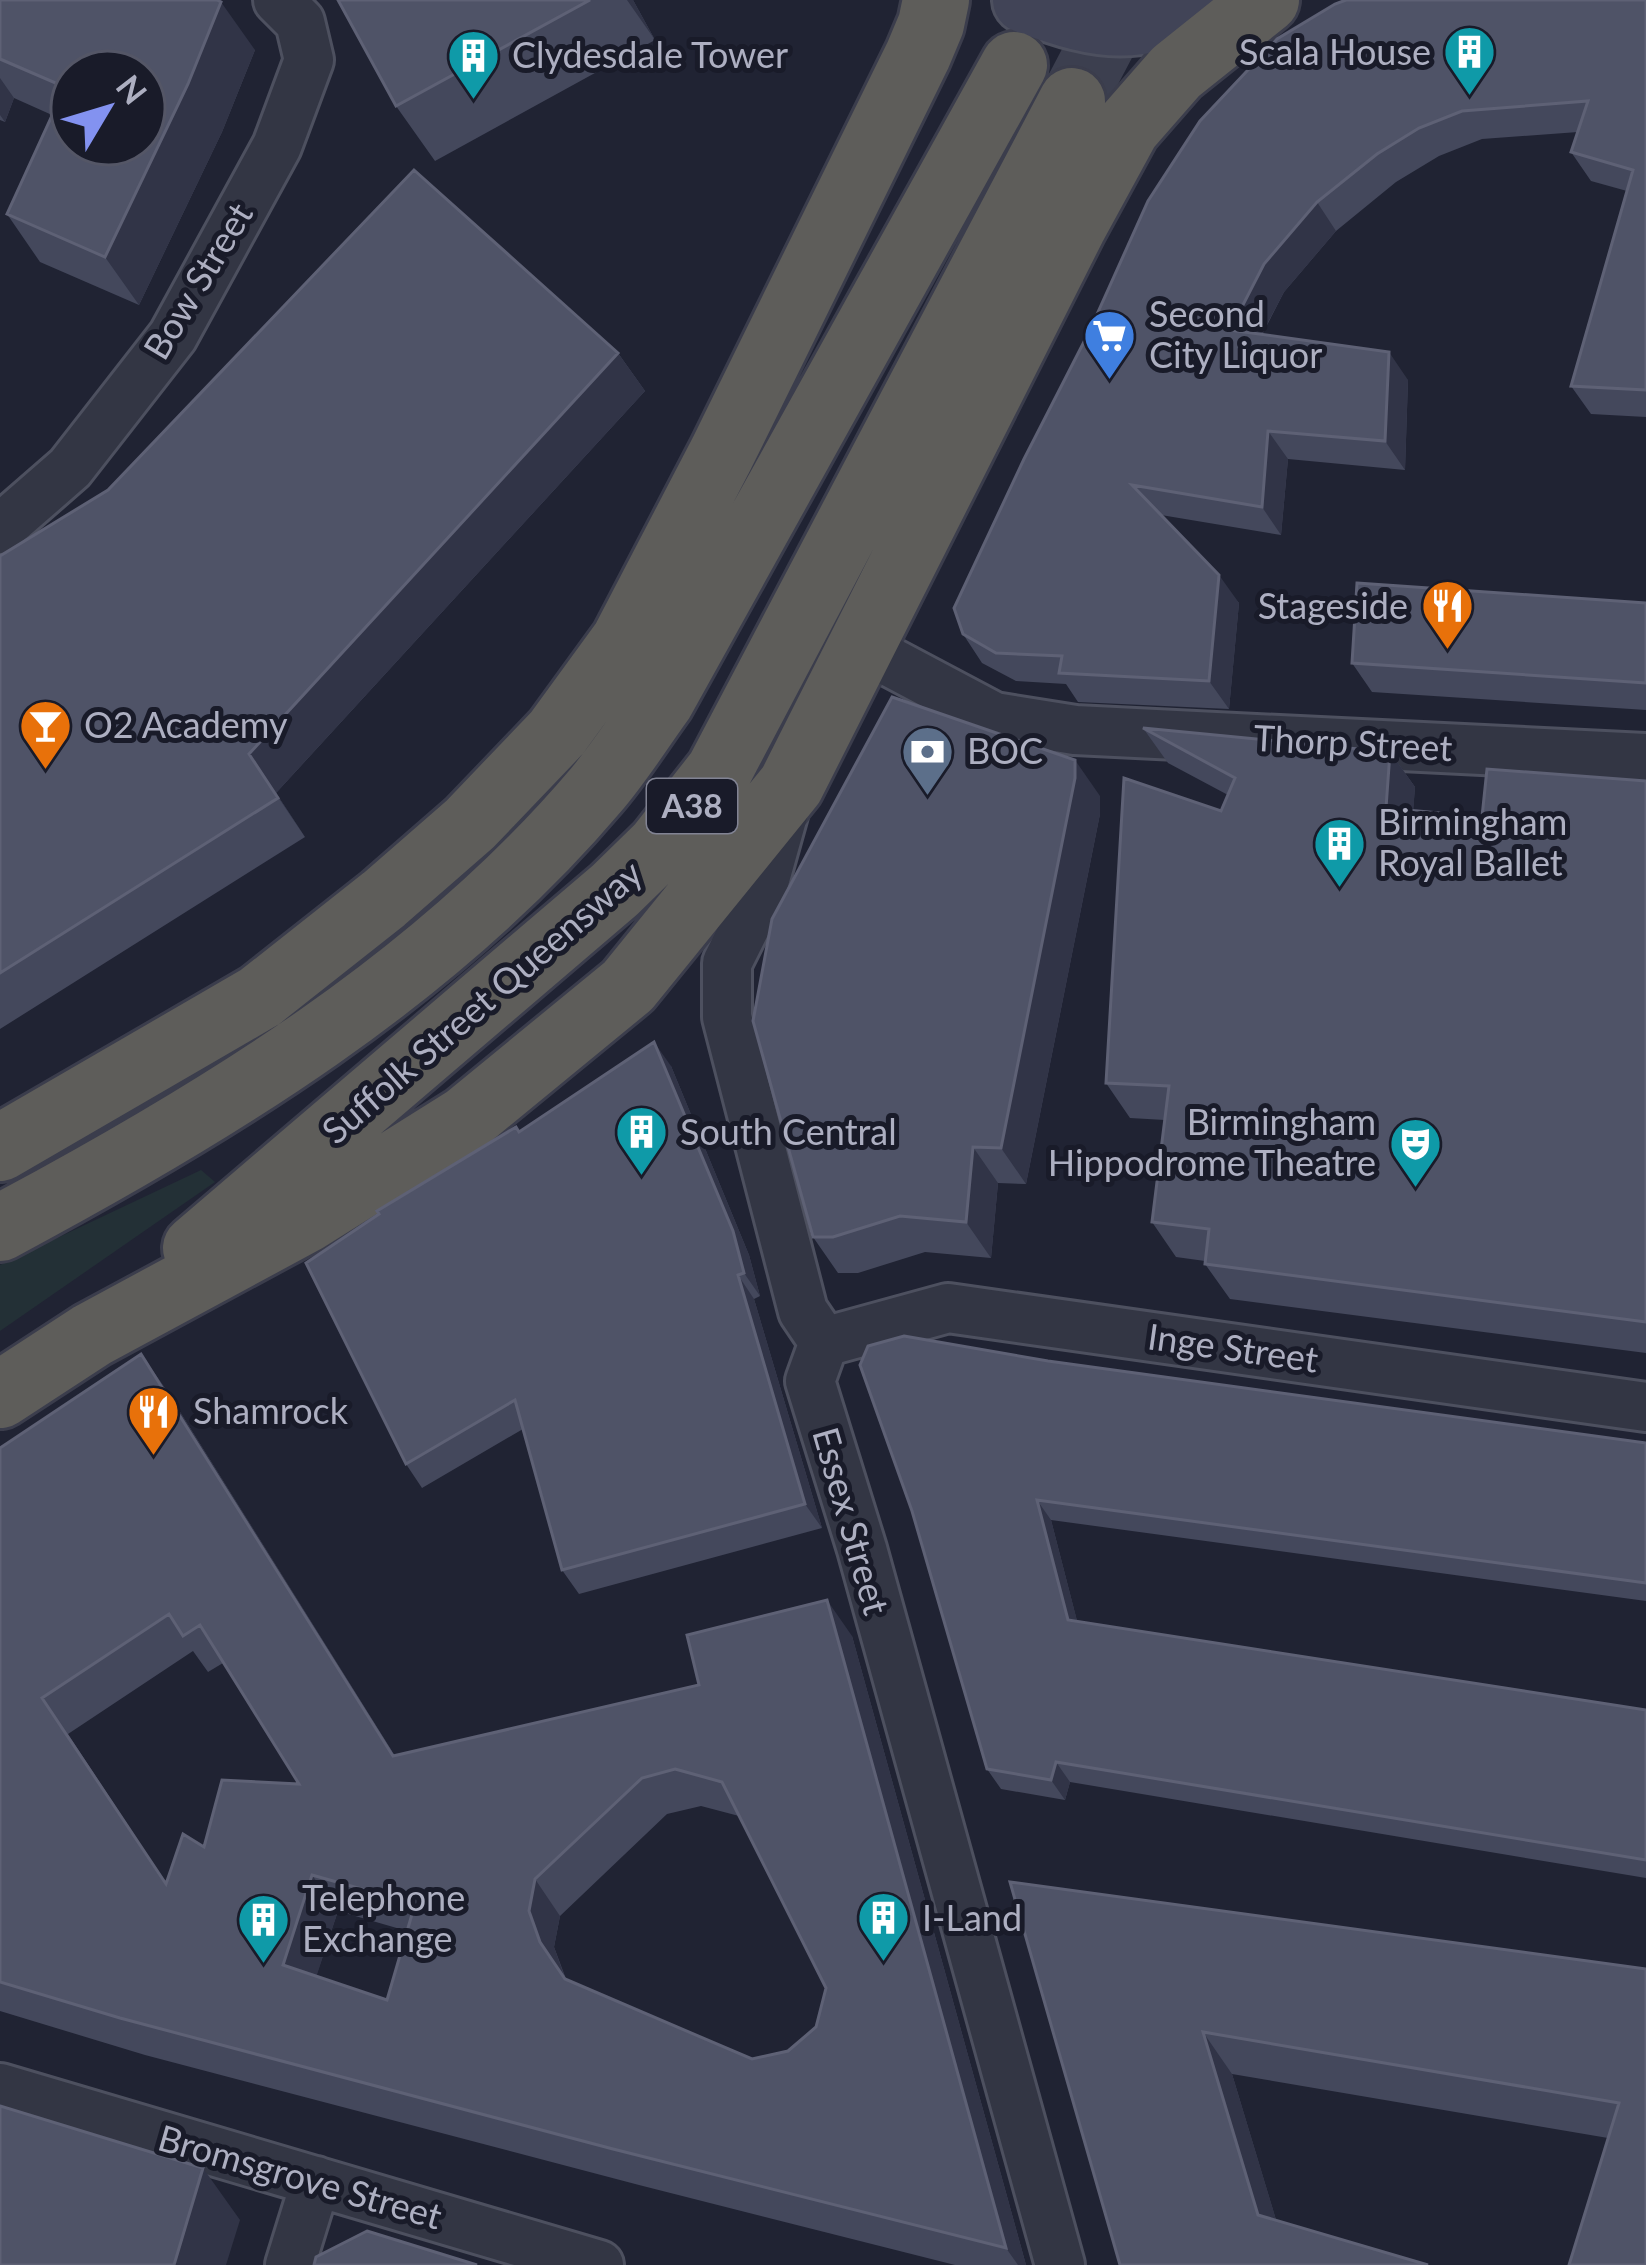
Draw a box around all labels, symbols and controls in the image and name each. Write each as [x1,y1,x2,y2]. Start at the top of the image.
building icon: Scala House [1442,24,1498,98]
building icon: Clydesdale Tower [445,27,501,101]
place label: Scala House [1239,29,1431,73]
place label: Clydesdale Tower [512,32,788,76]
north arrow [48,48,168,168]
text: N [109,67,156,111]
street label: Bow Street [133,194,261,367]
place label: Second City Liquor [1149,291,1322,376]
supermarket icon: Second City Liquor [1082,307,1138,381]
restaurant icon: Stageside [1419,578,1475,652]
place label: Stageside [1258,583,1408,627]
bar icon: O2 Academy [17,697,73,771]
place label: O2 Academy [84,702,288,746]
street label: Thorp Street [1253,715,1454,769]
bank icon: BOC [900,723,956,797]
place label: BOC [967,728,1043,772]
road number: A38 [647,779,737,833]
place label: Birmingham Royal Ballet [1378,799,1567,884]
building icon: Birmingham Royal Ballet [1311,815,1367,889]
street label: Suffolk Street Queensway [312,850,651,1152]
place label: Birmingham Hippodrome Theatre [1048,1099,1376,1184]
building icon: South Central [613,1104,669,1178]
place label: South Central [680,1109,897,1153]
theatre icon: Birmingham Hippodrome Theatre [1387,1115,1443,1189]
street label: Inge Street [1145,1313,1321,1381]
restaurant icon: Shamrock [126,1383,182,1457]
place label: Shamrock [193,1388,349,1432]
street label: Essex Street [804,1422,900,1619]
place label: Telephone Exchange [302,1875,465,1960]
building icon: I-Land [855,1890,911,1964]
building icon: Telephone Exchange [235,1891,291,1965]
place label: I-Land [922,1895,1022,1939]
street label: Bromsgrove Street [153,2115,447,2238]

